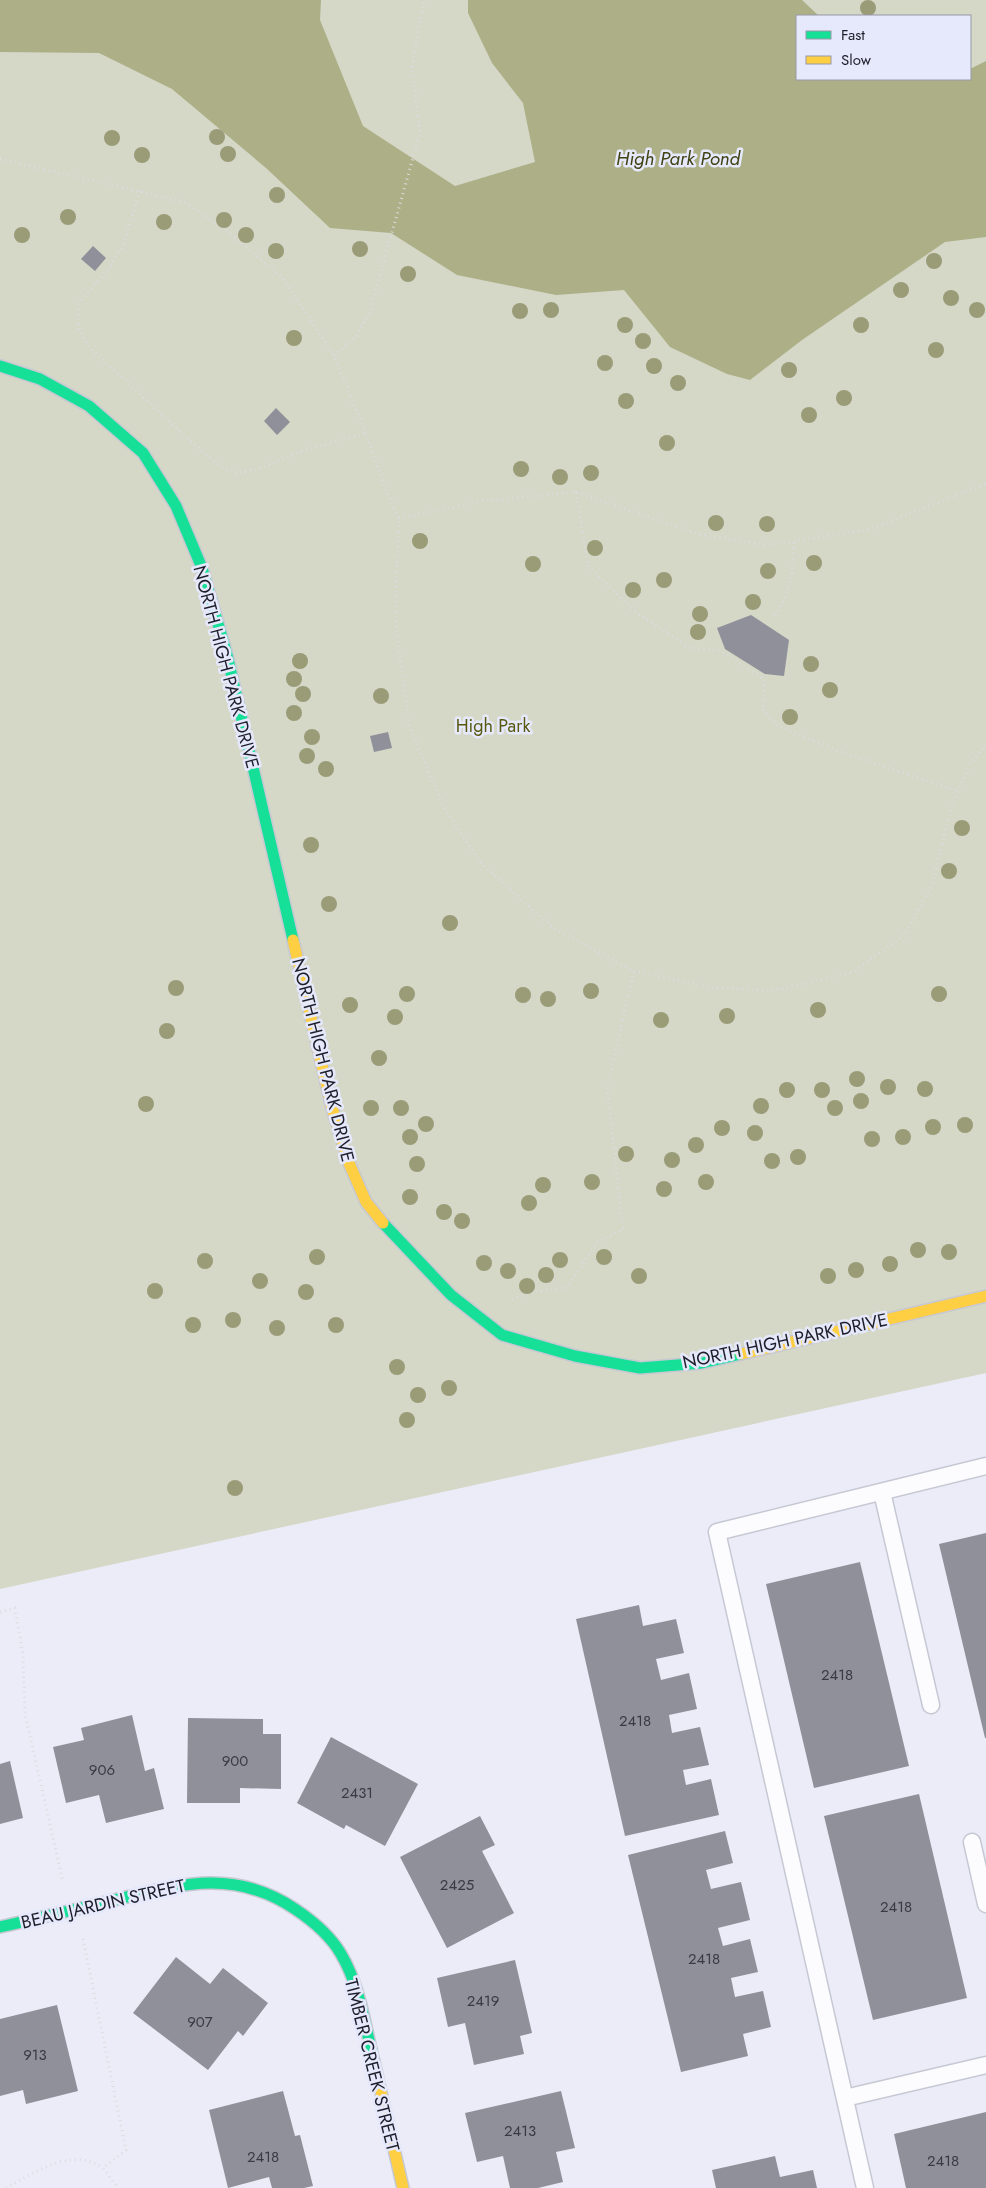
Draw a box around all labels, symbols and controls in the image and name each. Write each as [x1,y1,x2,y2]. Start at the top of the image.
legend [796,15,971,80]
text: Fast [841,24,865,46]
text: Slow [841,49,872,71]
water label: High Park Pond [616,145,741,172]
street label: NORTH HIGH PARK DRIVE [186,563,266,771]
park label: High Park [456,713,530,739]
street label: NORTH HIGH PARK DRIVE [285,955,361,1165]
street label: NORTH HIGH PARK DRIVE [680,1307,890,1375]
house number: 2418 [821,1664,853,1686]
house number: 2418 [619,1710,651,1732]
house number: 900 [222,1750,248,1772]
house number: 906 [89,1759,115,1781]
house number: 2431 [341,1782,373,1804]
street label: BEAU JARDIN STREET [19,1872,188,1935]
house number: 2425 [440,1874,474,1896]
house number: 2418 [880,1896,912,1918]
house number: 2418 [688,1948,720,1970]
street label: TIMBER CREEK STREET [338,1976,406,2155]
house number: 2419 [467,1990,499,2012]
house number: 907 [187,2011,213,2033]
house number: 913 [23,2044,47,2066]
house number: 2413 [504,2120,536,2142]
house number: 2418 [247,2146,279,2168]
house number: 2418 [927,2150,959,2172]

